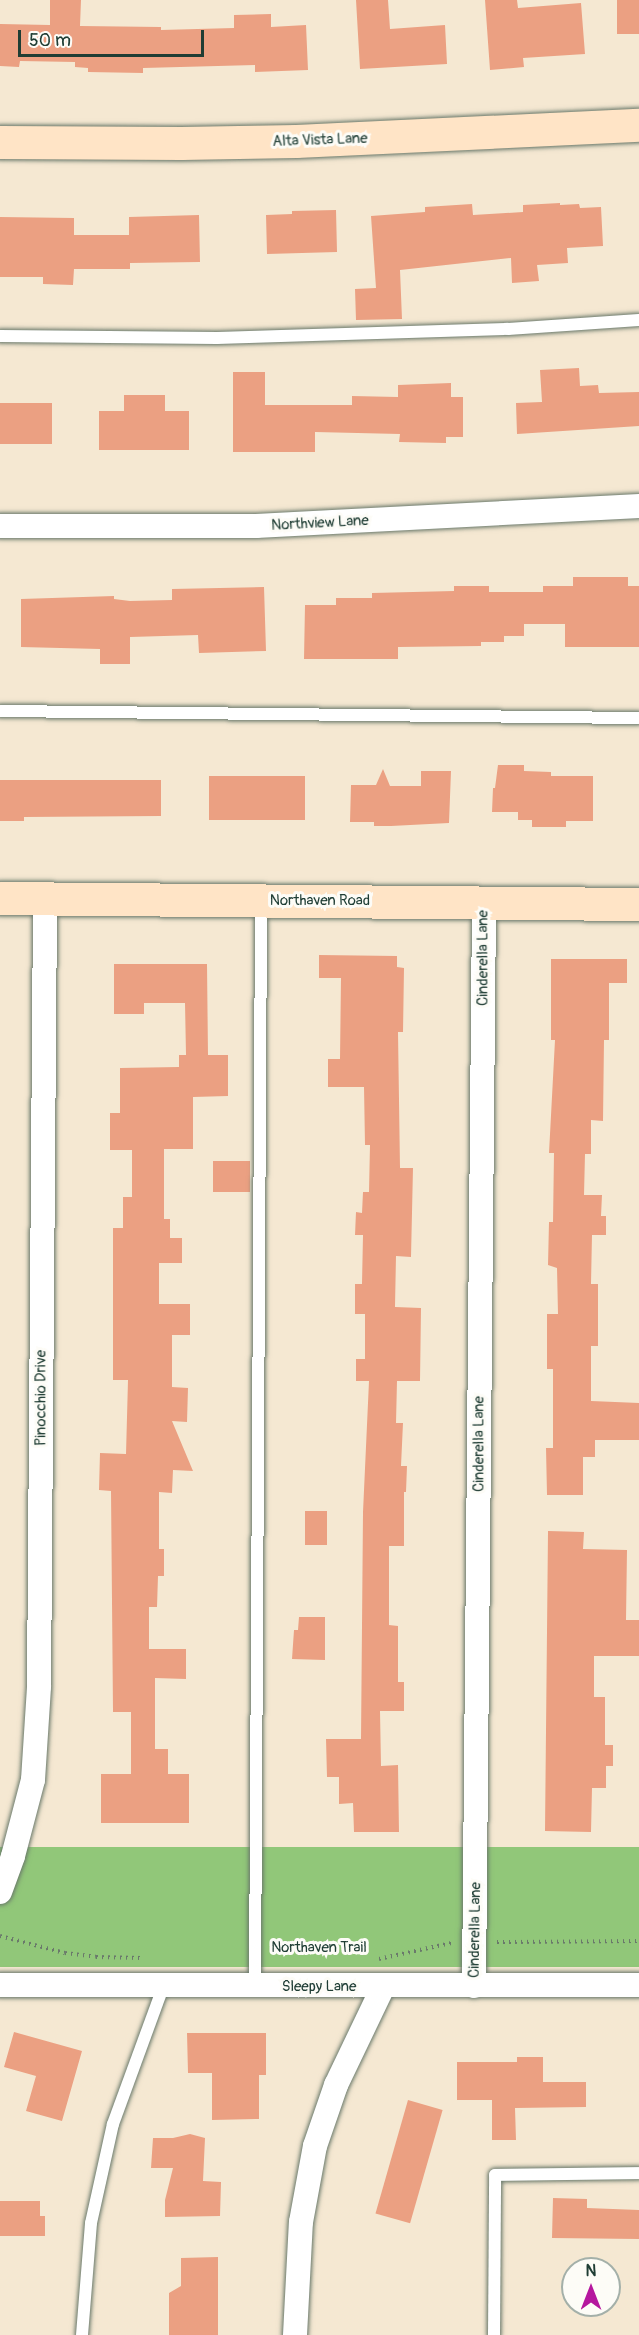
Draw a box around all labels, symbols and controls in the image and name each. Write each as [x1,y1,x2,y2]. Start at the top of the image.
scale bar [21,18,207,56]
text: 50 m [29,29,71,52]
street label: Alta Vista Lane [272,129,368,151]
street label: Northview Lane [271,511,369,535]
street label: Northaven Road [270,892,370,910]
street label: Cinderella Lane [474,910,492,1006]
street label: Pinocchio Drive [32,1350,50,1446]
street label: Cinderella Lane [470,1396,488,1492]
street label: Cinderella Lane [465,1882,485,1978]
street label: Northaven Trail [271,1939,367,1957]
street label: Sleepy Lane [282,1978,356,1996]
north arrow [561,2257,621,2317]
text: N [586,2261,596,2281]

